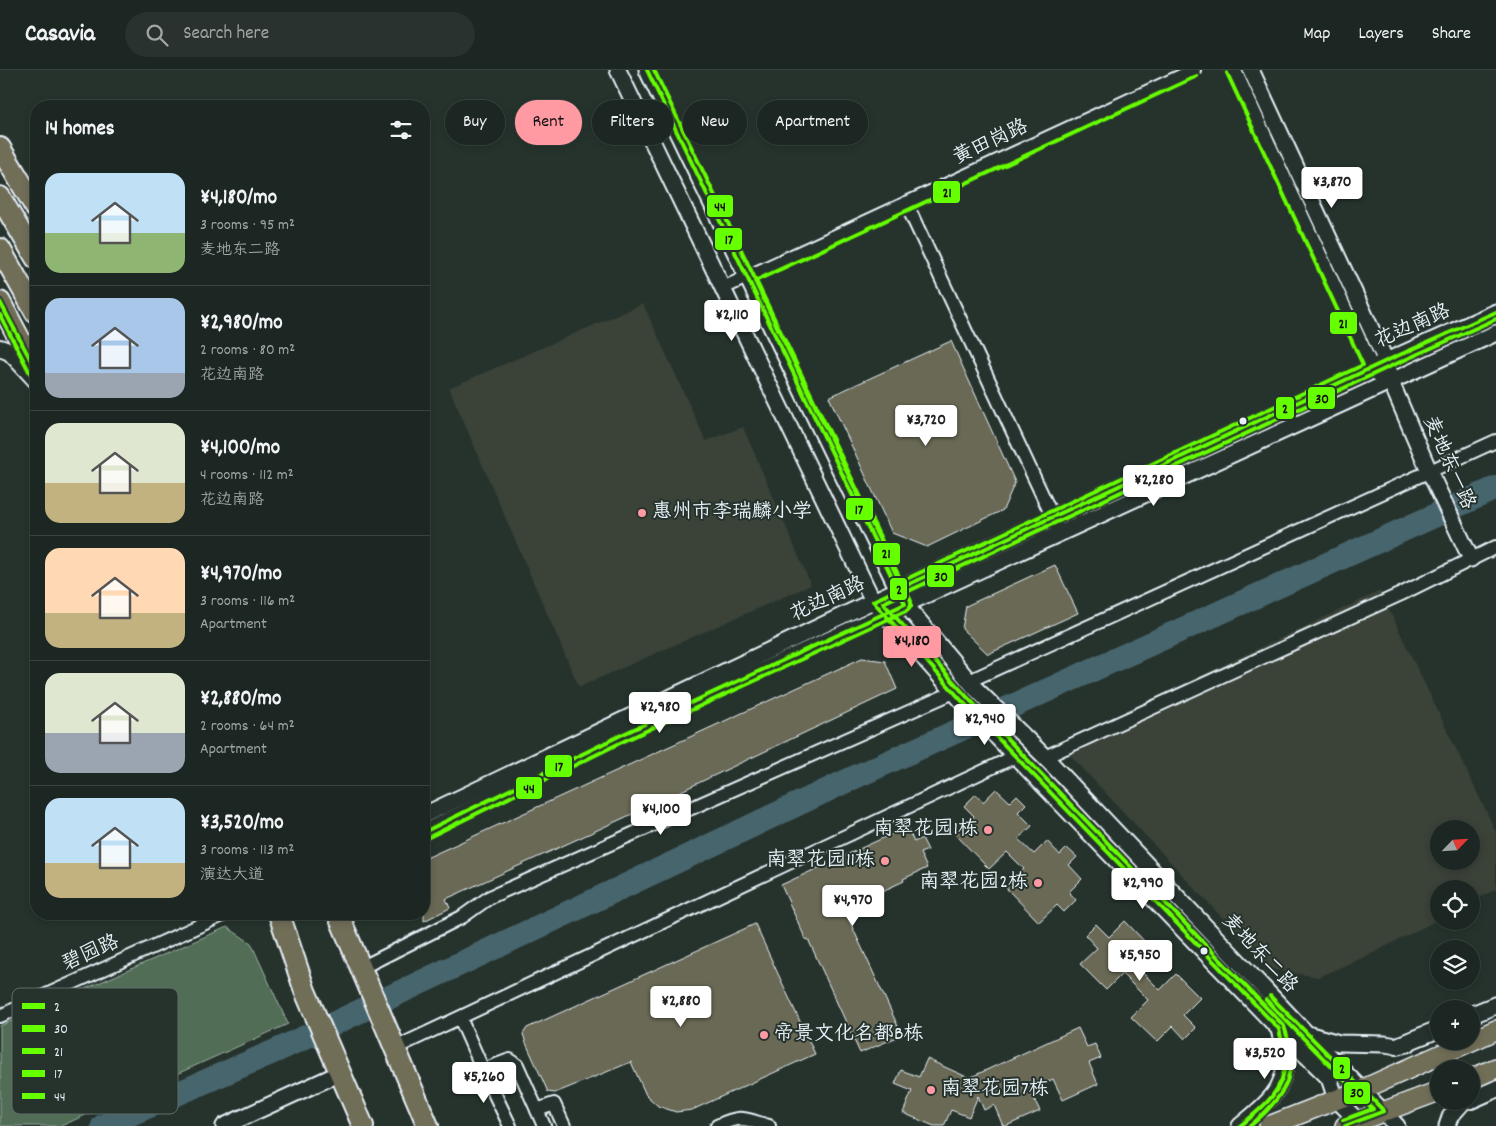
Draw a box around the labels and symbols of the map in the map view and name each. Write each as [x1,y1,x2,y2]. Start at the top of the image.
street label: 黄田岗路 [949,113,1034,173]
pin: ¥3,870 [1291,166,1373,209]
line badge: 21 [932,180,961,204]
text: 21 [942,184,952,204]
line badge: 44 [706,194,734,218]
text: 44 [714,198,726,218]
line badge: 17 [714,227,743,251]
text: 17 [725,231,734,251]
street label: 花边南路 [1371,298,1456,356]
pin: ¥2,110 [691,300,773,342]
line badge: 21 [1329,311,1358,335]
text: 21 [1338,315,1348,335]
line badge: 30 [1307,386,1336,410]
text: 30 [1315,390,1329,410]
line badge: 2 [1275,396,1295,420]
text: 2 [1282,400,1288,420]
pin: ¥3,720 [885,404,967,447]
street label: 麦地东一路 [1415,412,1482,515]
unlabelled marker [1238,416,1248,426]
pin: ¥2,280 [1113,464,1195,507]
line badge: 17 [845,497,874,521]
place label: 惠州市李瑞麟小学 [652,499,812,527]
text: 17 [855,501,864,521]
marker: 惠州市李瑞麟小学 [636,507,648,519]
line badge: 21 [872,542,901,566]
text: 21 [881,545,891,565]
line badge: 30 [926,564,955,588]
text: 30 [934,568,948,588]
street label: 花边南路 [786,570,871,630]
line badge: 2 [889,577,908,601]
text: 2 [896,581,902,601]
pin: ¥4,180 [871,626,953,668]
pin: ¥2,980 [619,692,701,734]
pin: ¥2,940 [944,704,1026,746]
line badge: 17 [544,754,573,778]
text: 17 [555,758,564,778]
line badge: 44 [515,776,543,800]
text: 44 [523,780,535,800]
pin: ¥4,100 [620,794,702,836]
place label: 南翠花园1栋 [874,816,978,844]
north arrow [1430,820,1480,870]
marker: 南翠花园1栋 [982,824,994,836]
place label: 南翠花园11栋 [766,847,875,875]
marker: 南翠花园11栋 [879,855,891,867]
pin: ¥2,990 [1102,868,1184,910]
place label: 南翠花园2栋 [919,869,1028,897]
marker: 南翠花园2栋 [1032,877,1044,889]
pin: ¥4,970 [812,884,894,927]
street label: 麦地东二路 [1215,908,1304,1001]
street label: 碧园路 [58,929,125,979]
pin: ¥5,950 [1099,940,1181,982]
unlabelled marker [1199,946,1209,956]
pin: ¥2,880 [640,986,722,1028]
legend [12,988,178,1114]
text: 2 [54,998,60,1018]
text: 30 [54,1020,68,1040]
place label: 帝景文化名都B栋 [774,1021,923,1049]
marker: 帝景文化名都B栋 [758,1029,770,1041]
pin: ¥3,520 [1224,1038,1306,1080]
text: 21 [54,1043,63,1063]
line badge: 2 [1332,1056,1351,1080]
text: 2 [1339,1060,1345,1080]
pin: ¥5,260 [443,1062,525,1104]
text: 17 [54,1065,62,1085]
place label: 南翠花园7栋 [941,1076,1049,1104]
line badge: 30 [1343,1081,1371,1105]
marker: 南翠花园7栋 [925,1084,937,1096]
text: 30 [1350,1084,1364,1104]
text: 44 [54,1088,66,1108]

